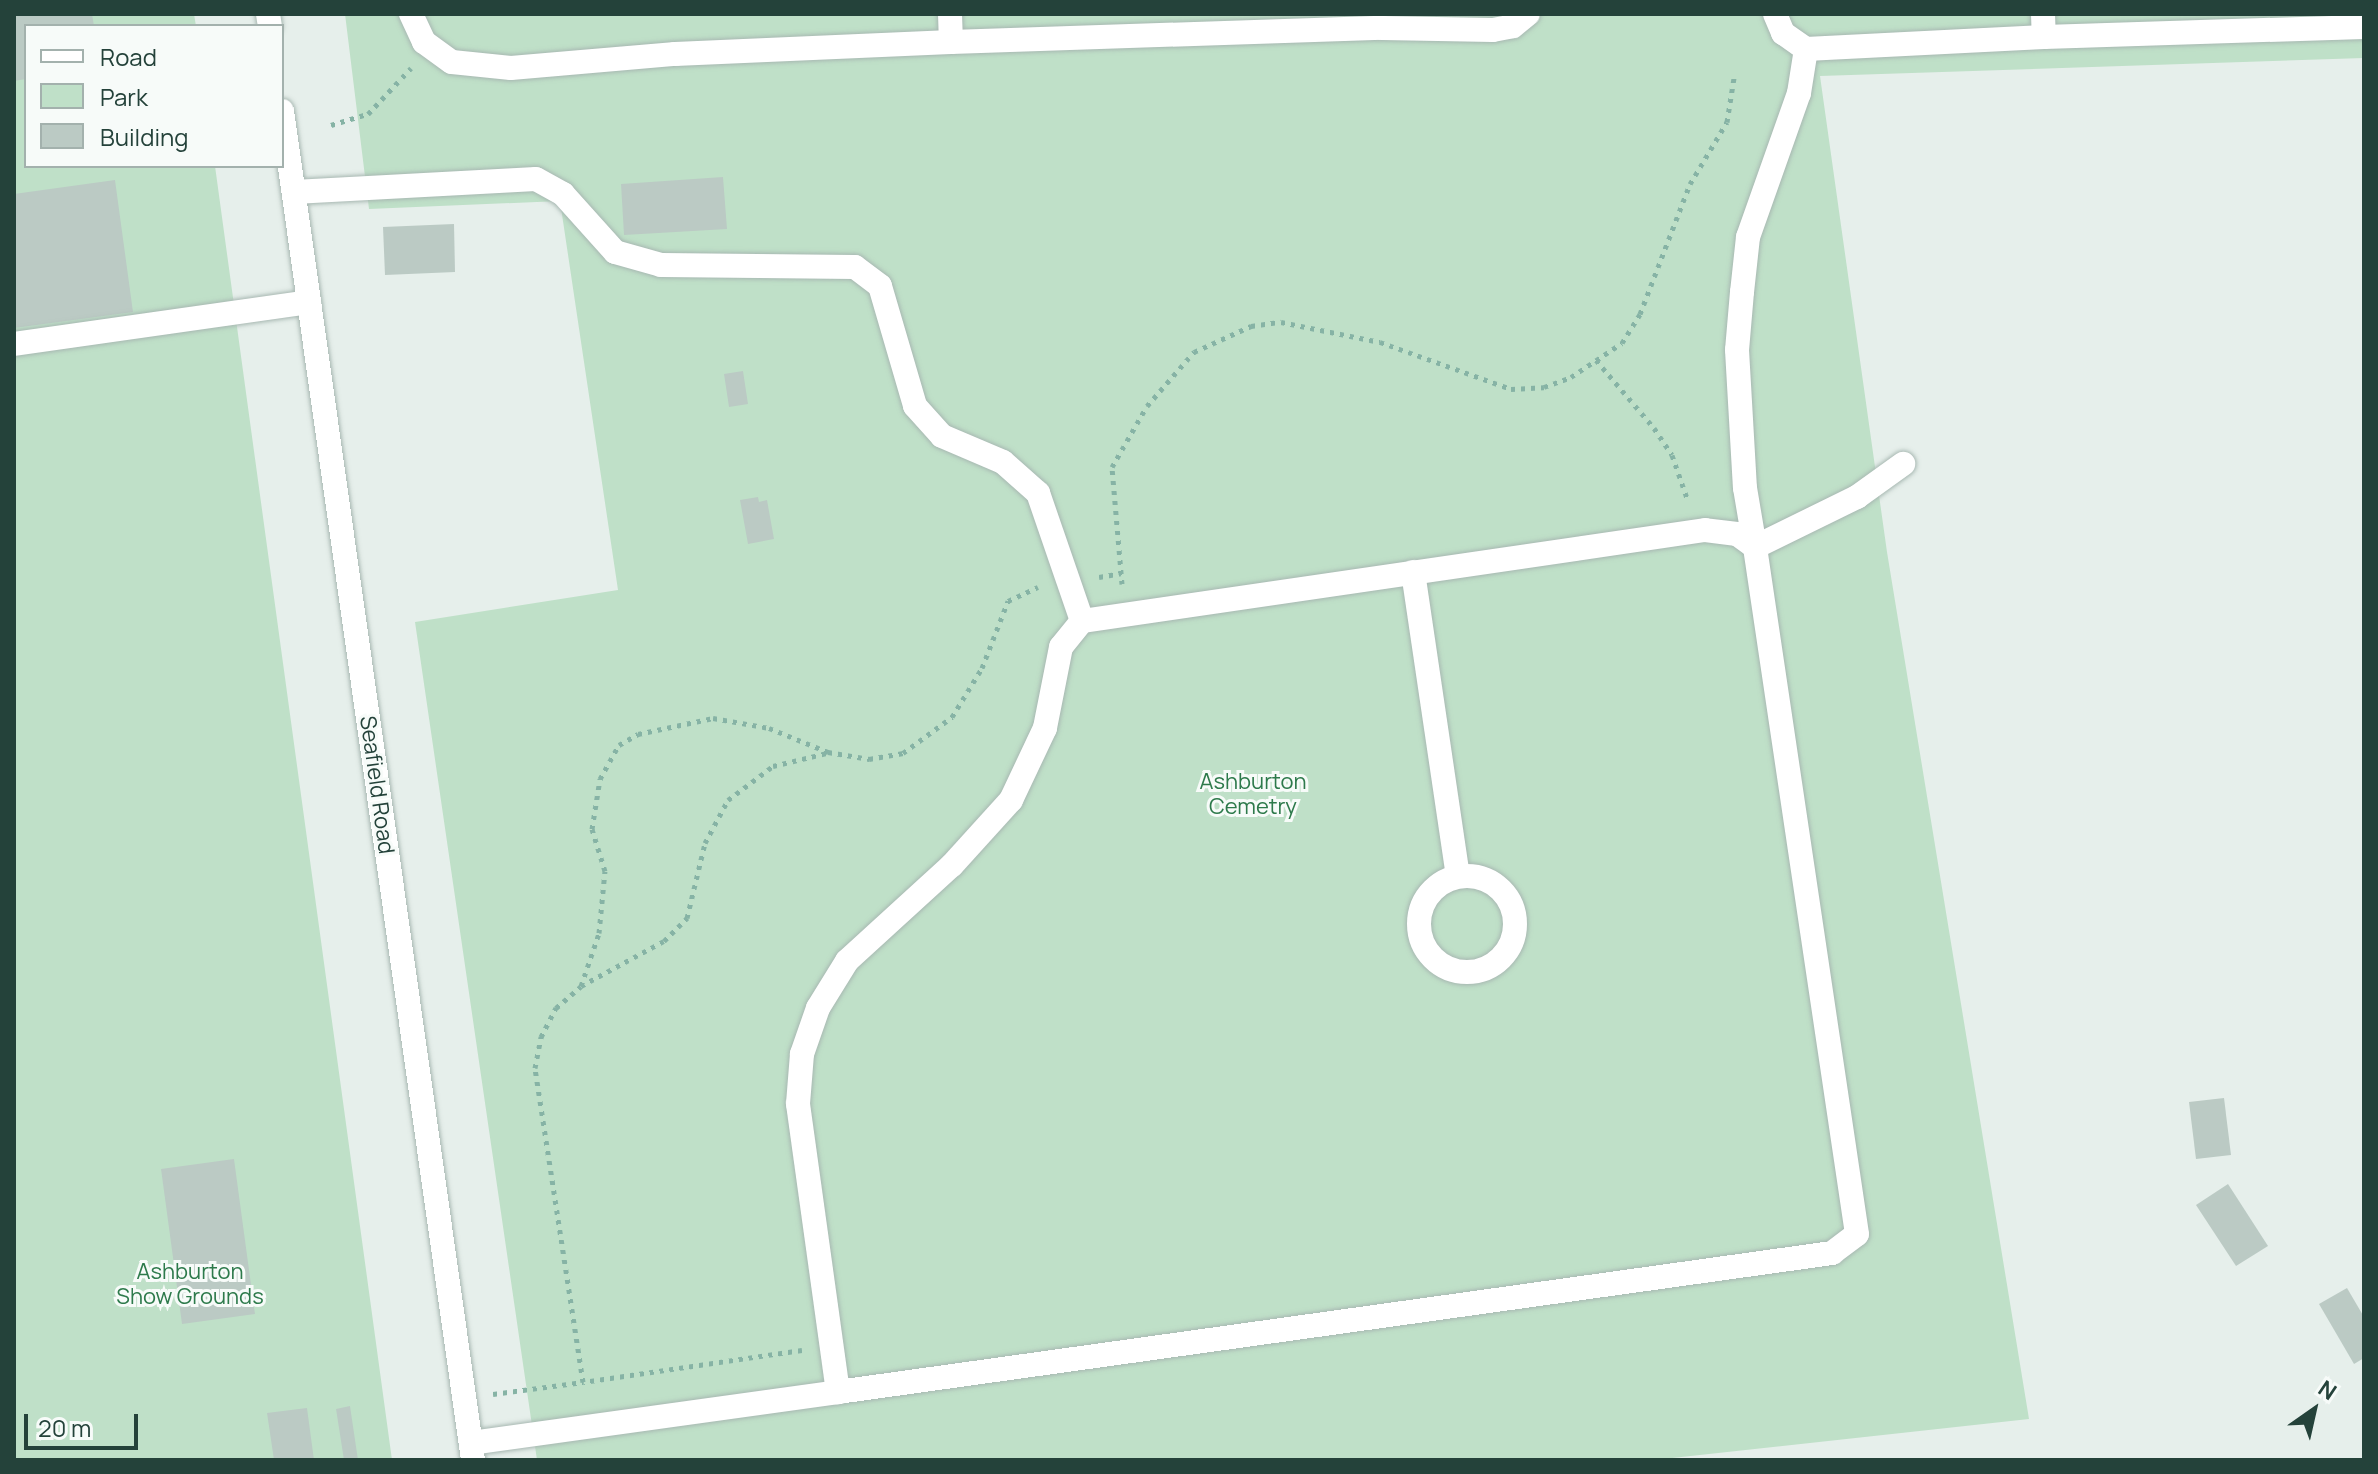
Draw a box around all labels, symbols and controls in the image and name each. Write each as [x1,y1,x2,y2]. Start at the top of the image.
legend [24,24,284,168]
text: Road [100,40,157,73]
text: Park [100,80,148,113]
text: Building [100,120,188,153]
street label: Seafield Road [354,714,400,856]
park label: Ashburton Cemetry [1199,768,1307,820]
park label: Ashburton Show Grounds [116,1258,264,1310]
north arrow [2274,1370,2354,1450]
text: N [2312,1373,2342,1407]
scale bar [28,1398,142,1448]
text: 20 m [38,1411,91,1444]

